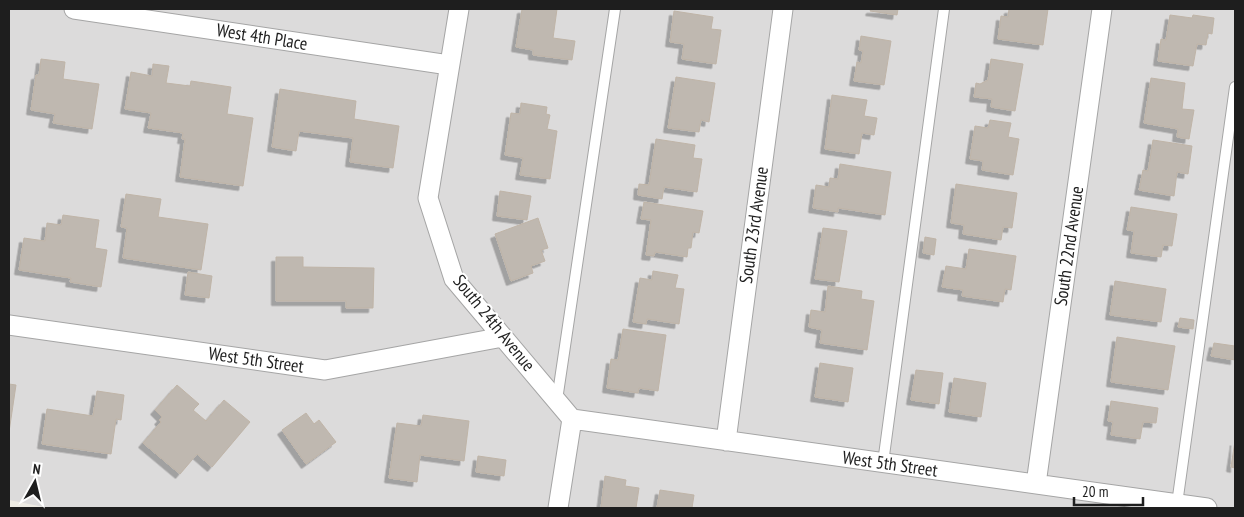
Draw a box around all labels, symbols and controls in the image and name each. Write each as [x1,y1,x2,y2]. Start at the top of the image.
street label: West 4th Place [215,18,309,55]
street label: South 23rd Avenue [734,165,773,285]
street label: South 22nd Avenue [1049,185,1088,307]
street label: South 24th Avenue [448,270,540,376]
street label: West 5th Street [207,341,305,378]
street label: West 5th Street [841,445,939,482]
north arrow [10,457,60,507]
text: N [32,460,42,479]
scale bar [1074,474,1143,506]
text: 20 m [1082,482,1108,501]

